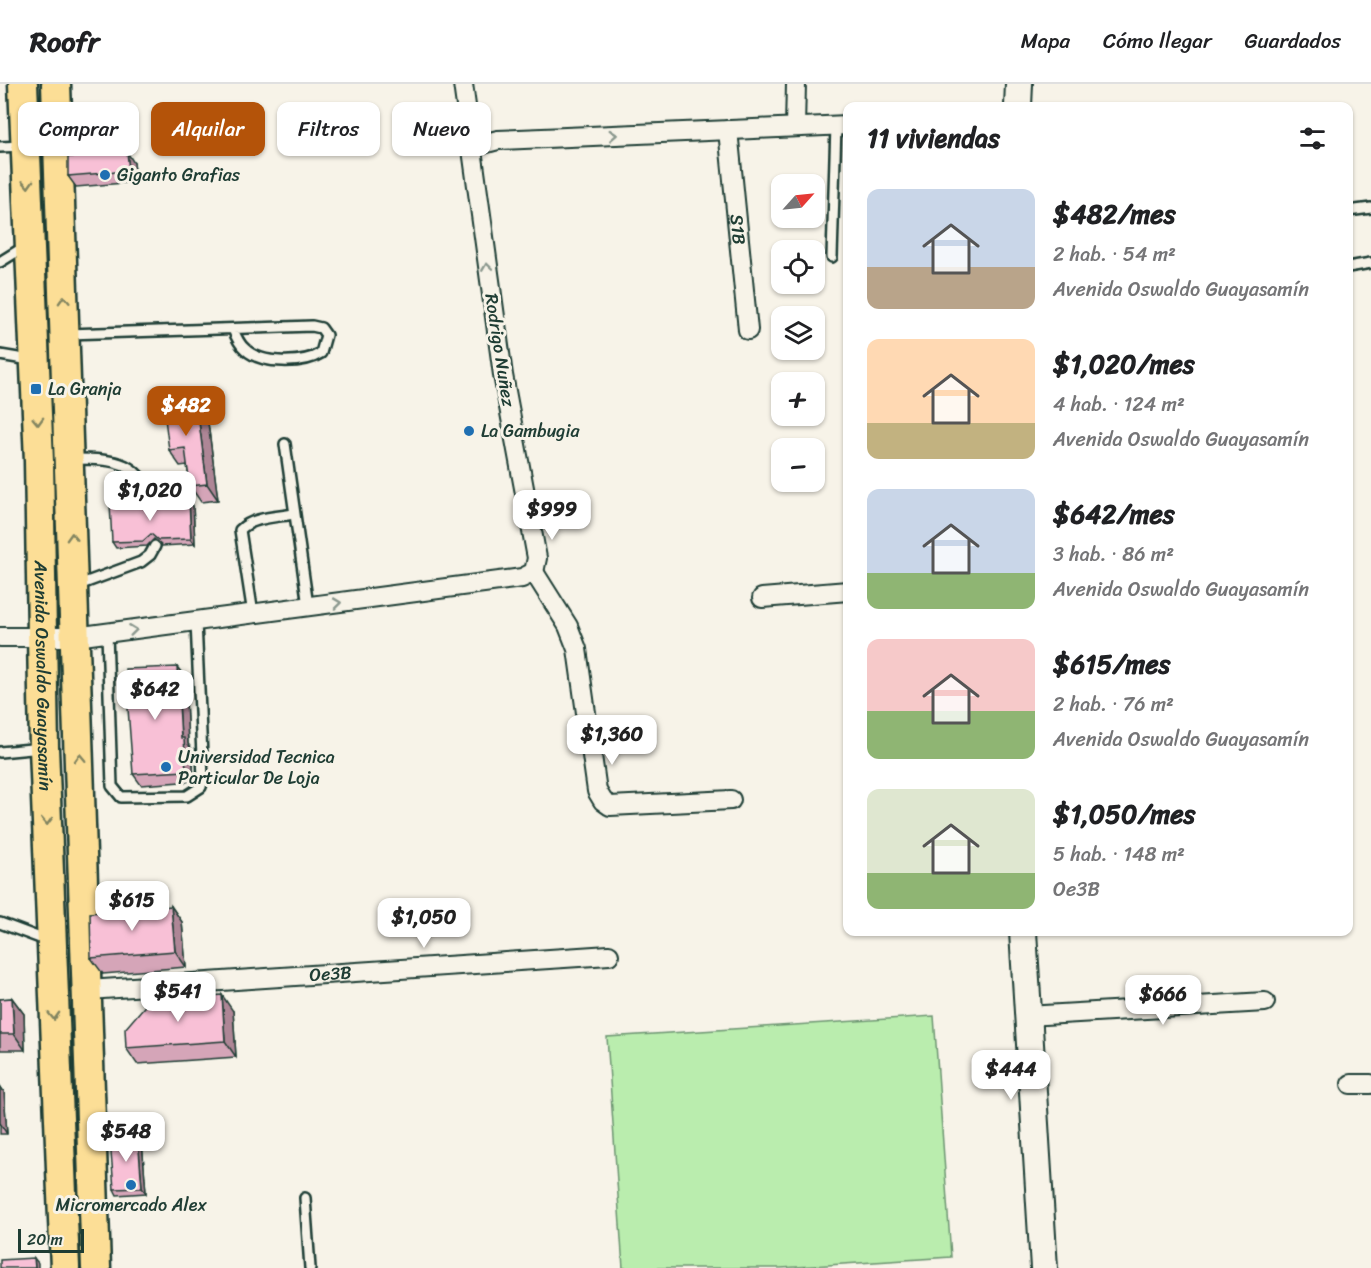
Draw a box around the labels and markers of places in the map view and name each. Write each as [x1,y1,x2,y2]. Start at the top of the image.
place label: Giganto Grafias [117,159,241,191]
marker: Giganto Grafias [98,168,112,182]
place label: La Granja [48,373,122,405]
marker: La Granja [29,382,43,396]
pin: $482 [150,386,222,437]
place label: La Gambugia [481,415,580,447]
marker: La Gambugia [462,424,476,438]
pin: $1,020 [101,471,199,522]
pin: $999 [516,490,588,541]
pin: $642 [119,670,191,721]
pin: $1,360 [563,715,661,766]
place label: Universidad Tecnica Particular De Loja [178,741,335,794]
marker: Universidad Tecnica Particular De Loja [159,760,173,774]
pin: $615 [96,881,168,932]
pin: $1,050 [375,898,473,949]
pin: $541 [142,972,214,1023]
pin: $666 [1127,975,1199,1026]
pin: $444 [975,1050,1047,1101]
pin: $548 [90,1112,162,1163]
marker: Micromercado Alex [124,1178,138,1192]
place label: Micromercado Alex [55,1189,207,1221]

